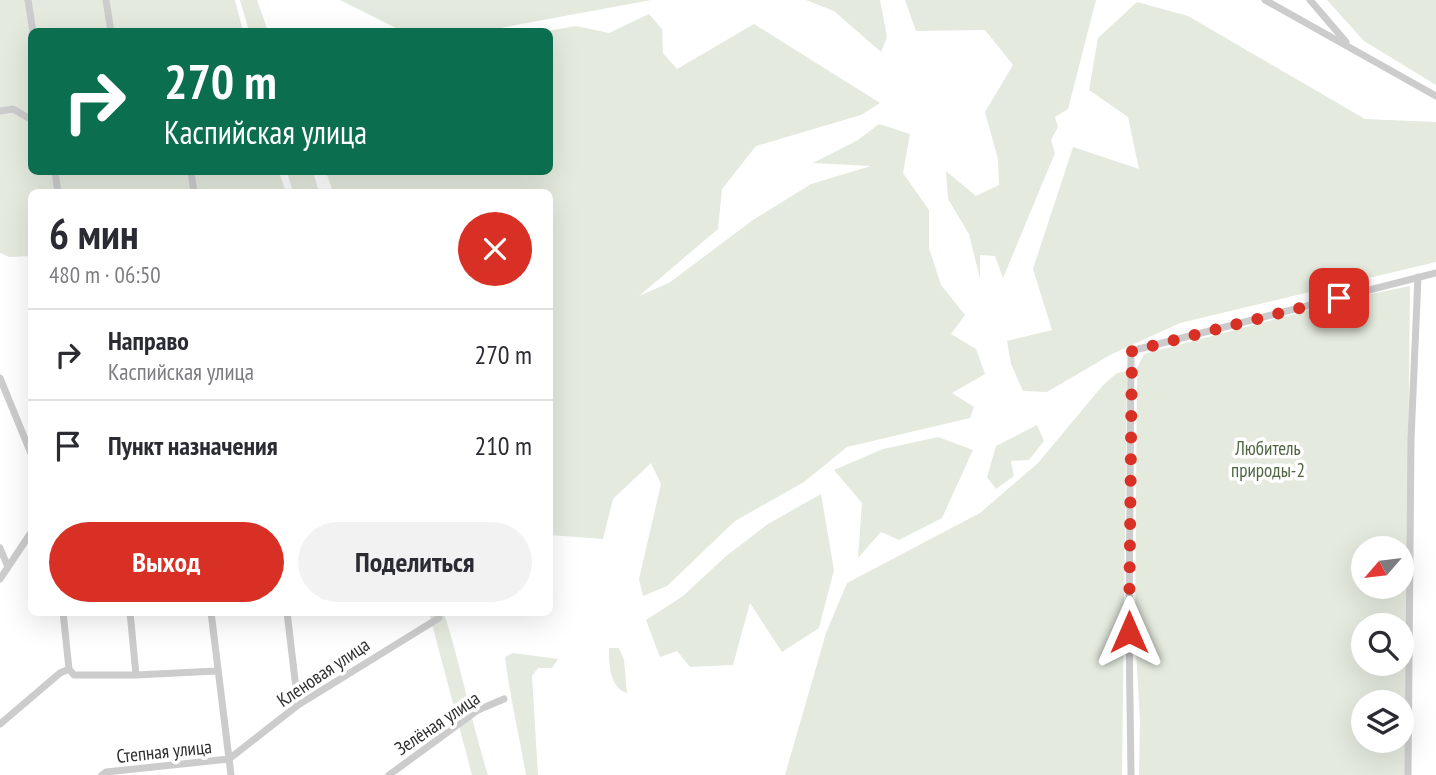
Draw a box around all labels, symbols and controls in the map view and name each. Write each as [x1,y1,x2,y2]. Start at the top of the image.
text: 270 m [164,49,277,113]
icon: right [49,56,140,147]
text: Каспийская улица [164,111,367,153]
text: 6 мин [49,206,139,261]
button: close [458,212,532,286]
text: 480 m · 06:50 [49,260,161,289]
pin [1309,268,1369,328]
icon: arrive [1320,279,1358,317]
text: Направо [108,324,189,357]
icon: right [49,336,87,374]
text: 270 m [474,338,532,371]
text: Каспийская улица [108,357,254,386]
icon: arrive [49,427,87,465]
text: Пункт назначения [108,429,278,462]
text: 210 m [474,429,532,462]
park label: Любитель природы-2 [1231,436,1305,482]
button: Выход [49,522,284,602]
button: Поделиться [298,522,532,602]
north arrow [1351,536,1414,598]
map controls [1351,536,1414,753]
position arrow [1092,595,1166,669]
button: search [1351,613,1414,676]
street label: Кленовая улица [272,632,374,712]
street label: Зелёная улица [390,686,484,760]
button: layers [1351,690,1414,753]
street label: Степная улица [115,734,213,768]

